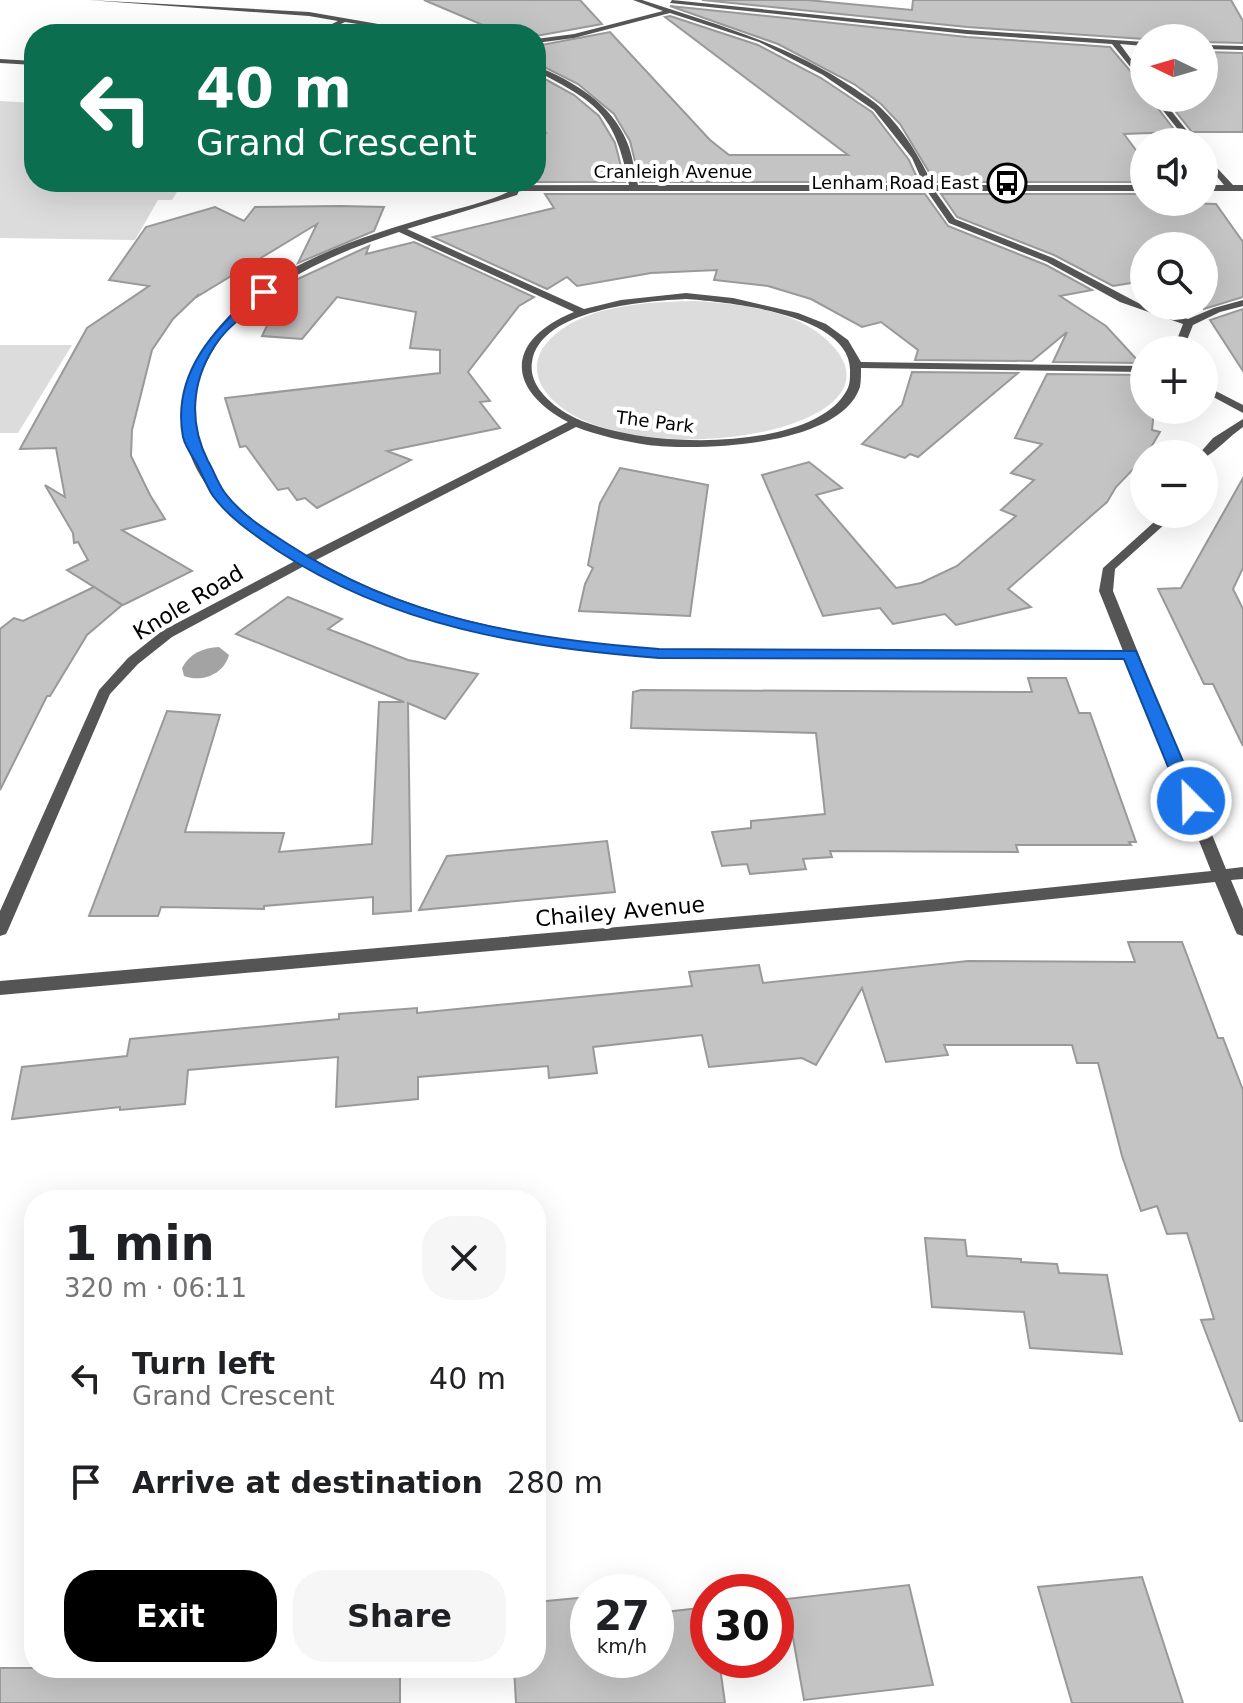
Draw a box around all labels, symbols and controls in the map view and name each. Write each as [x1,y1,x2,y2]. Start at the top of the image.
north arrow [1130,24,1218,112]
map controls [1130,24,1218,528]
text: 40 m [196,55,352,120]
icon: left [64,56,168,160]
text: Grand Crescent [196,122,477,163]
button: sound [1130,128,1218,216]
street label: Cranleigh Avenue [594,161,752,182]
bus stop icon: Lenham Road East [986,162,1028,204]
place label: Lenham Road East [811,172,979,193]
button: search [1130,232,1218,320]
pin [230,258,298,326]
icon: arrive [242,270,286,314]
button: + [1130,336,1218,424]
street label: The Park [614,406,696,437]
button: − [1130,440,1218,528]
street label: Knole Road [129,560,248,645]
position arrow [1149,759,1233,843]
street label: Chailey Avenue [534,892,706,931]
text: 1 min [64,1215,215,1271]
button: close [422,1216,506,1300]
text: 320 m · 06:11 [64,1273,247,1303]
text: Turn left [132,1346,275,1381]
icon: left [64,1356,108,1400]
text: 40 m [429,1361,506,1396]
text: Grand Crescent [132,1381,335,1411]
icon: arrive [64,1460,108,1504]
text: Arrive at destination [132,1465,483,1500]
text: 280 m [507,1465,603,1500]
button: Exit [64,1570,277,1662]
button: Share [293,1570,506,1662]
speed limit sign: 30 [690,1574,794,1678]
text: 27 [594,1593,650,1639]
text: km/h [597,1634,647,1658]

